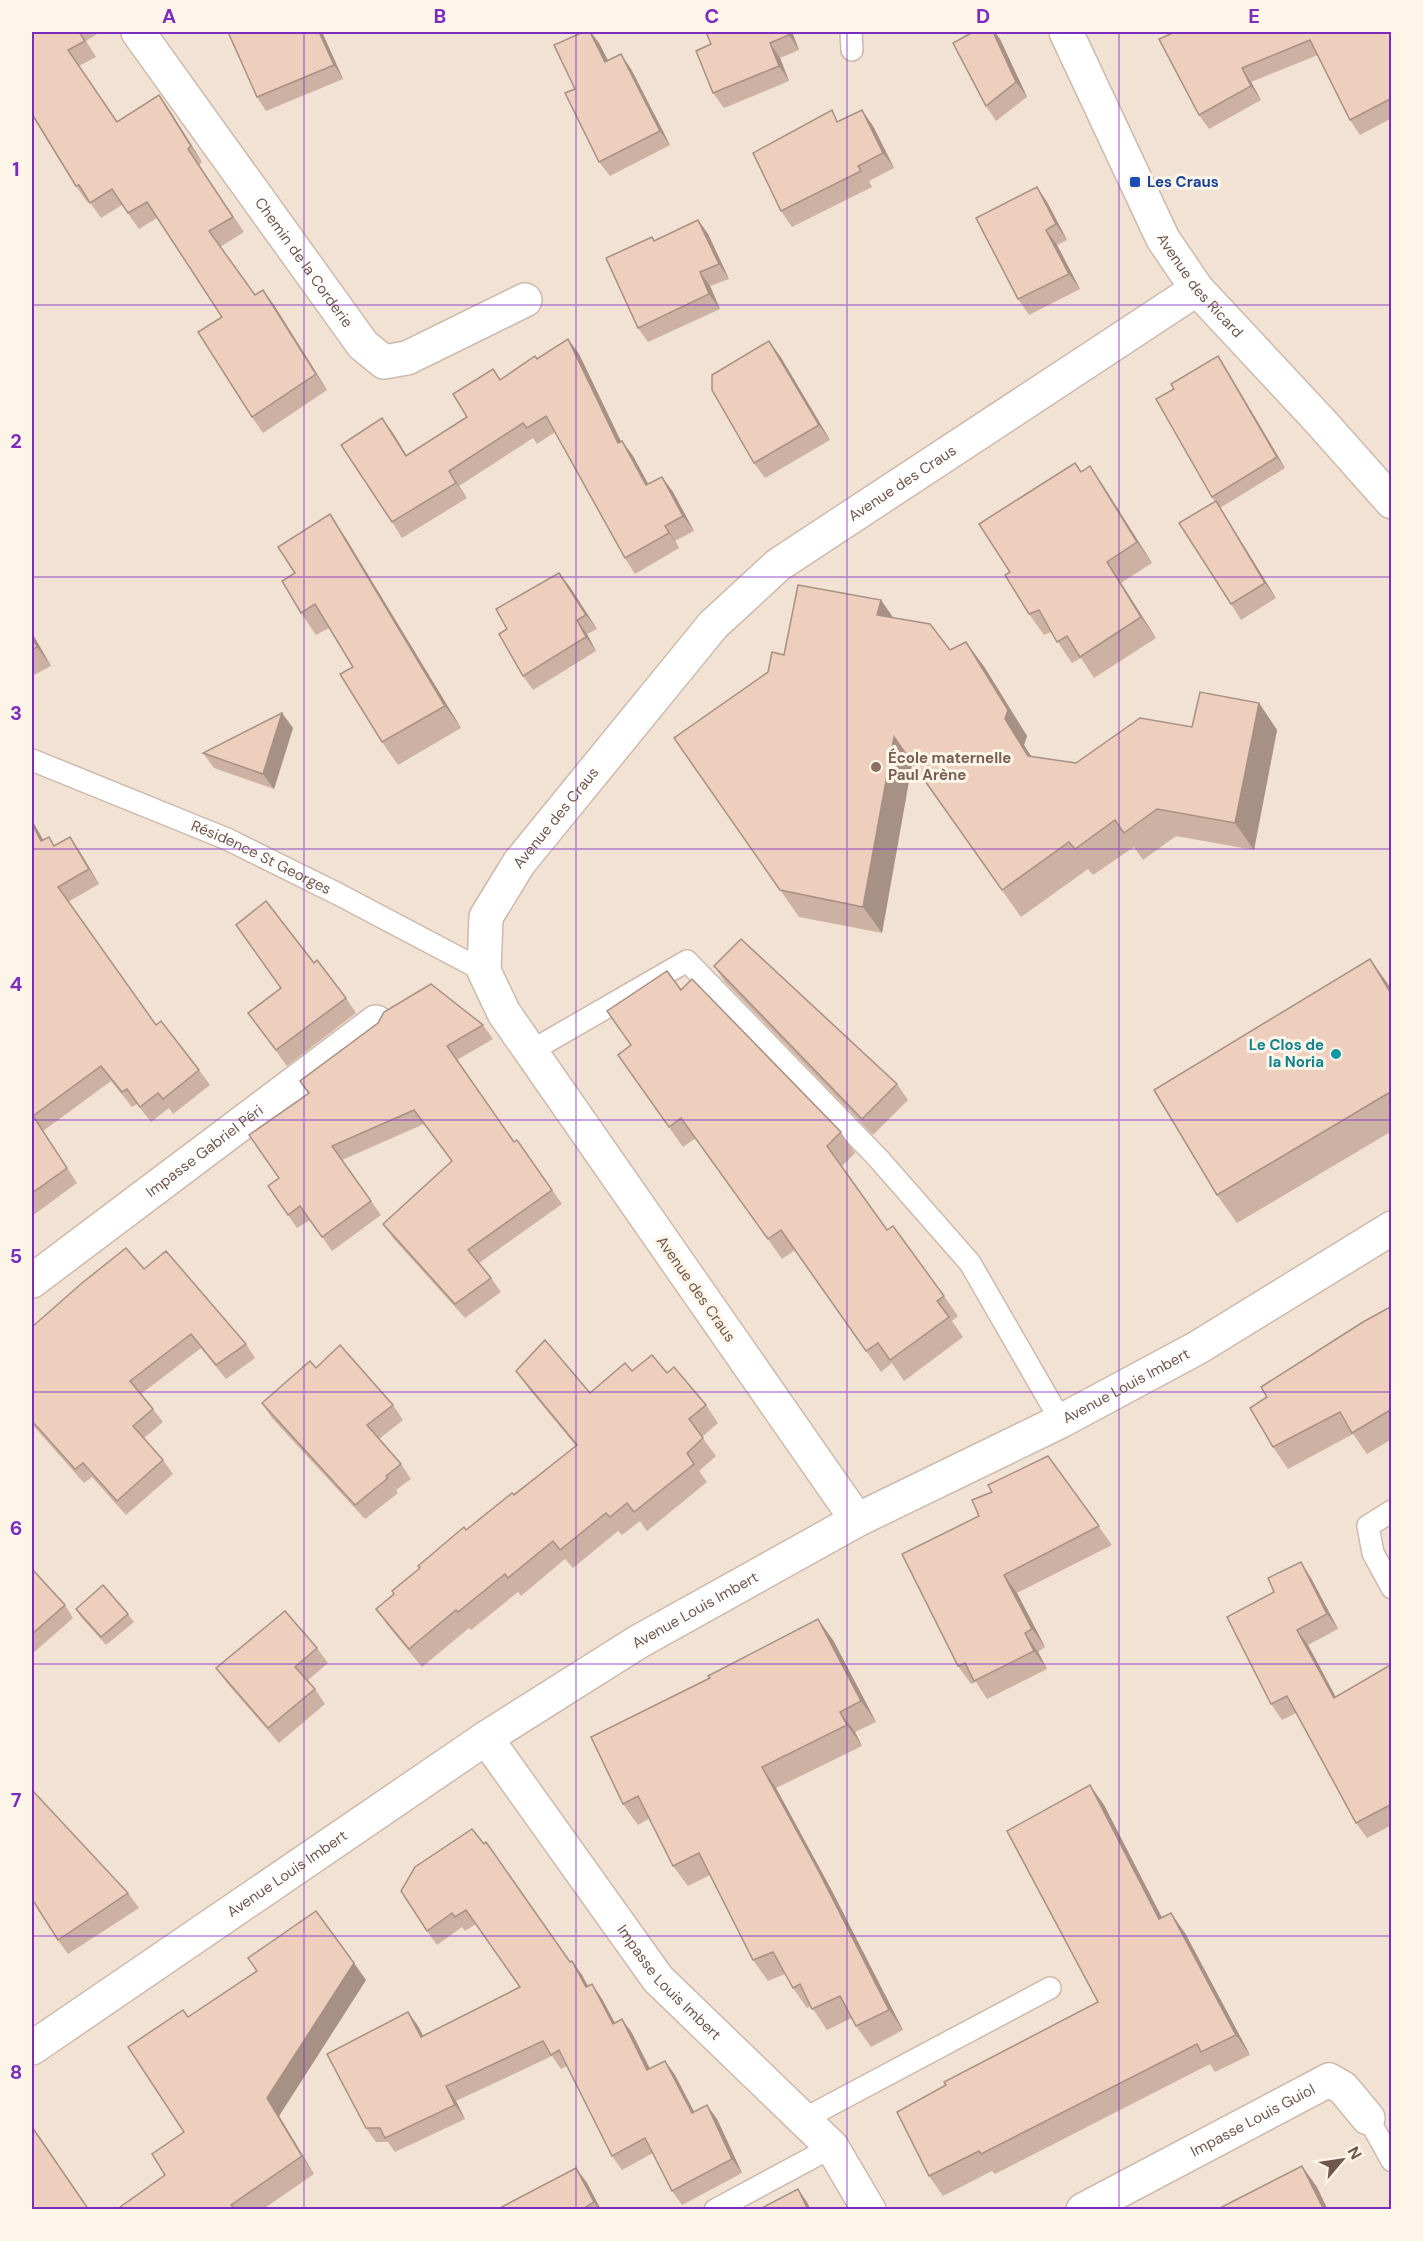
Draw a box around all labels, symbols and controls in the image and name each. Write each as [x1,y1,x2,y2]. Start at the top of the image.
text: A [162,3,176,29]
text: B [434,3,446,29]
text: C [705,3,719,29]
text: D [976,3,990,29]
text: E [1248,3,1260,29]
text: 1 [12,156,20,182]
place label: Les Craus [1147,172,1219,192]
marker: Les Craus [1128,175,1142,189]
street label: Chemin de la Corderie [250,194,357,332]
street label: Avenue des Ricard [1152,230,1247,342]
text: 2 [10,428,22,454]
street label: Avenue des Craus [845,440,960,526]
text: 3 [10,700,22,726]
place label: École maternelle Paul Arène [888,748,1011,785]
marker: École maternelle Paul Arène [869,760,883,774]
street label: Avenue des Craus [509,763,603,873]
street label: Résidence St Georges [188,816,334,899]
text: 4 [10,971,23,997]
place label: Le Clos de la Noria [1249,1035,1324,1072]
marker: Le Clos de la Noria [1329,1047,1343,1061]
street label: Impasse Gabriel Péri [142,1100,267,1202]
street label: Avenue des Craus [652,1232,740,1346]
text: 5 [10,1243,22,1269]
street label: Avenue Louis Imbert [1059,1344,1193,1428]
text: 6 [10,1515,22,1541]
street label: Avenue Louis Imbert [628,1567,762,1653]
text: 7 [11,1787,22,1813]
street label: Avenue Louis Imbert [223,1826,351,1922]
street label: Impasse Louis Imbert [612,1921,726,2045]
text: 8 [10,2059,22,2085]
street label: Impasse Louis Guiol [1187,2079,1319,2161]
north arrow [1312,2130,1372,2190]
text: N [1343,2143,1367,2163]

